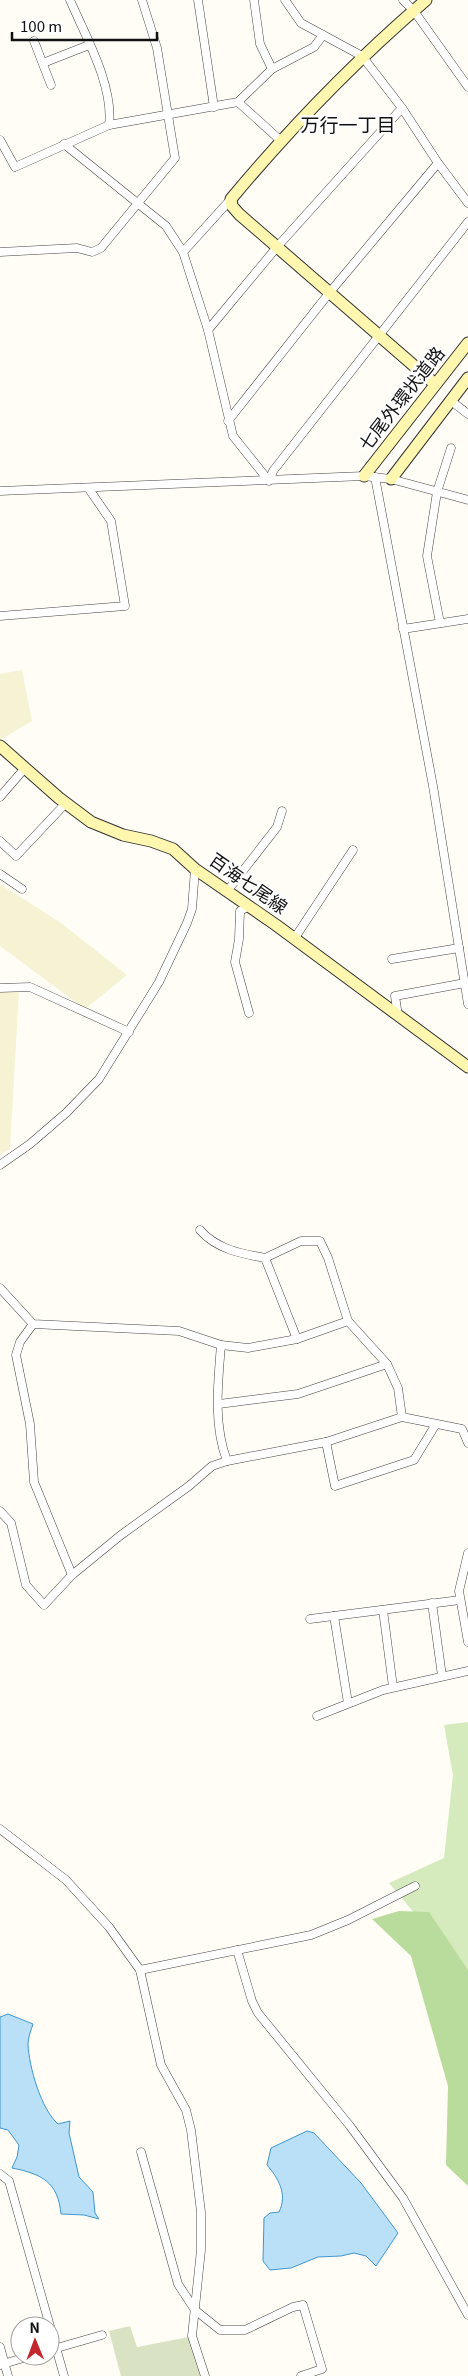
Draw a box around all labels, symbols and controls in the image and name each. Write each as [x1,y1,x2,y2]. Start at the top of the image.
scale bar [12,10,158,42]
text: 100 m [20,15,62,36]
district label: 万行一丁目 [300,110,396,137]
street label: 七尾外環状道路 [351,340,449,455]
street label: 百海七尾線 [205,846,293,919]
north arrow [10,2316,60,2366]
text: N [29,2317,40,2337]

